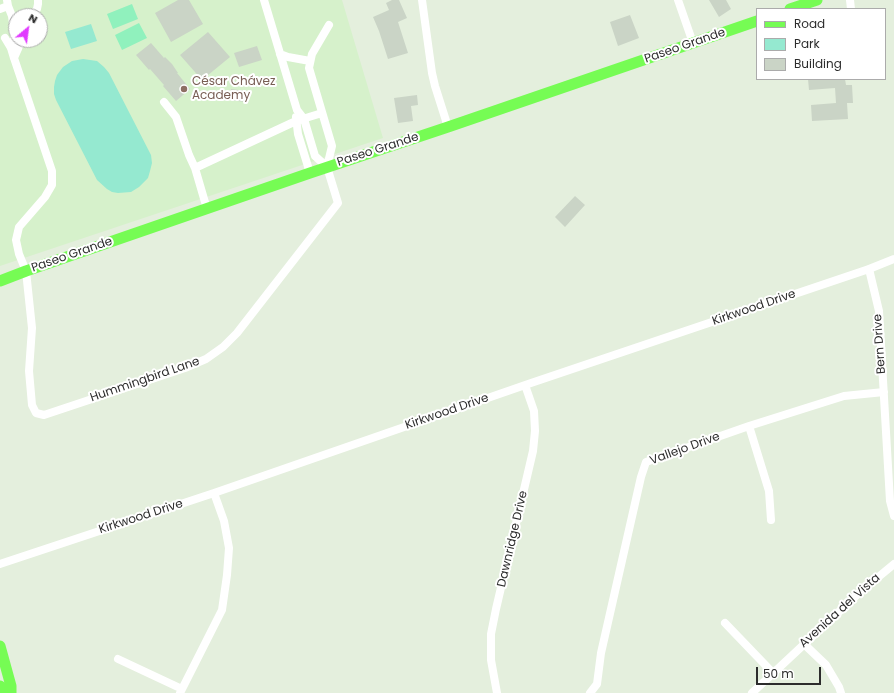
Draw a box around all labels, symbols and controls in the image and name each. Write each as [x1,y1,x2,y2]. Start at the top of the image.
north arrow [8,8,48,48]
legend [756,8,886,80]
text: N [26,9,41,27]
text: Road [794,15,825,32]
street label: Paseo Grande [643,25,727,67]
text: Park [794,35,820,52]
text: Building [794,55,842,72]
place label: César Chávez Academy [192,75,275,103]
marker: César Chávez Academy [179,84,189,94]
street label: Paseo Grande [335,130,421,170]
street label: Paseo Grande [30,234,114,276]
street label: Kirkwood Drive [710,287,798,329]
street label: Bern Drive [871,313,889,375]
street label: Hummingbird Lane [88,355,202,405]
street label: Kirkwood Drive [403,391,491,433]
street label: Vallejo Drive [648,430,722,468]
street label: Dawnridge Drive [495,489,531,589]
street label: Kirkwood Drive [97,497,185,537]
street label: Avenida del Vista [797,571,883,651]
scale bar [758,659,823,685]
text: 50 m [763,665,794,682]

